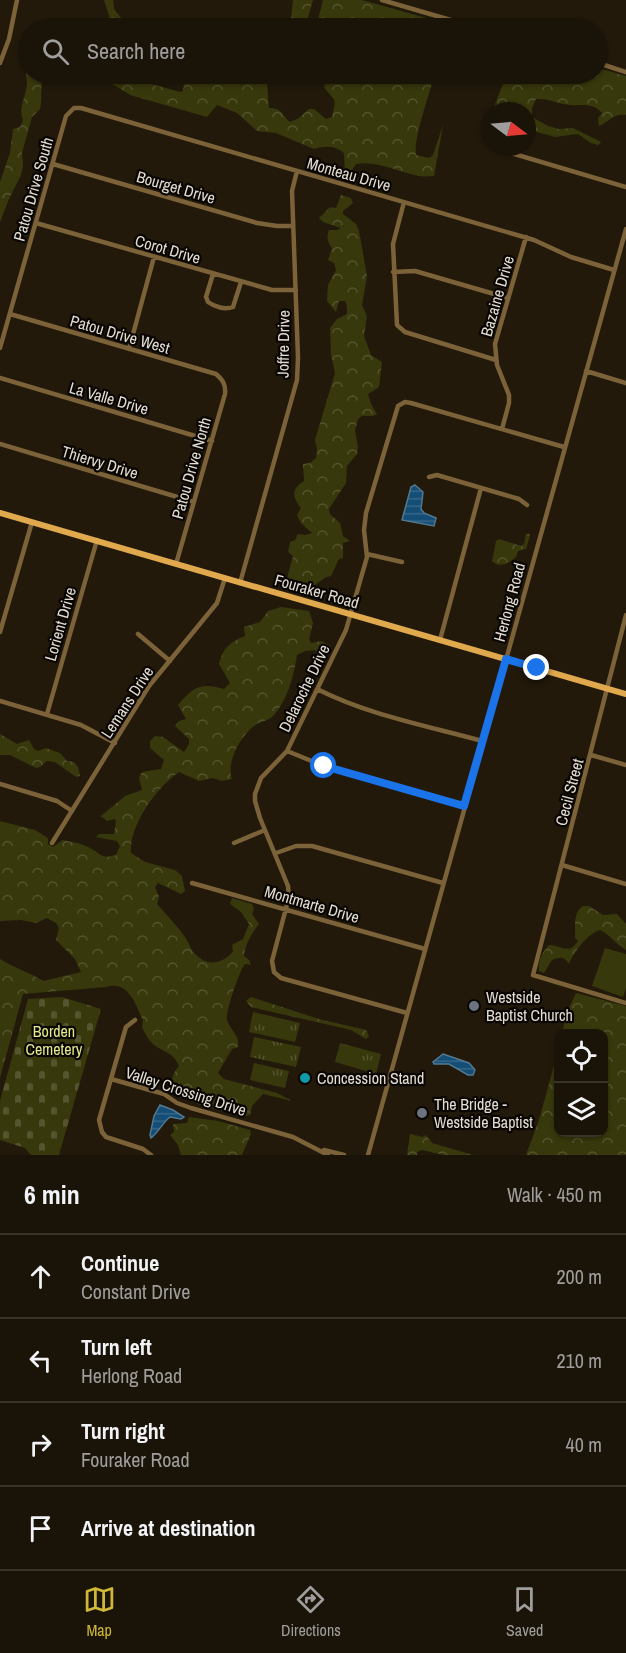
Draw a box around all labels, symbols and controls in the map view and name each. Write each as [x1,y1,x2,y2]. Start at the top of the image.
search box [18,18,608,84]
icon: search [39,35,72,68]
text: Search here [87,36,185,66]
north arrow [482,102,536,156]
street label: Patou Drive South [8,134,58,244]
street label: Monteau Drive [305,152,393,196]
street label: Bourget Drive [134,165,218,209]
street label: Corot Drive [133,229,203,269]
street label: Bazaine Drive [475,253,519,339]
street label: Patou Drive West [68,309,173,359]
street label: Joffre Drive [271,310,295,378]
street label: La Valle Drive [67,376,151,420]
street label: Patou Drive North [166,414,216,522]
street label: Thiervy Drive [59,440,141,484]
street label: Herlong Road [488,560,530,644]
street label: Fouraker Road [272,568,362,614]
street label: Lorient Drive [39,585,81,663]
street label: Delaroche Drive [273,641,335,735]
route end [523,654,549,680]
street label: Lemans Drive [96,662,158,742]
route start [310,752,336,778]
street label: Cecil Street [550,756,589,828]
street label: Montmarte Drive [262,880,362,928]
place label: Westside Baptist Church [486,986,573,1026]
marker: Westside Baptist Church [467,999,481,1013]
park label: Borden Cemetery [26,1020,83,1060]
map controls [554,1029,608,1137]
button: locate [554,1029,608,1083]
street label: Valley Crossing Drive [123,1061,249,1121]
place label: Concession Stand [317,1067,424,1089]
marker: Concession Stand [298,1071,312,1085]
button: layers [554,1083,608,1137]
place label: The Bridge - Westside Baptist [434,1093,533,1133]
marker: The Bridge - Westside Baptist [415,1106,429,1120]
text: 6 min [24,1177,80,1212]
text: Walk · 450 m [507,1181,602,1208]
text: Continue [81,1248,159,1278]
icon: ahead [24,1260,57,1293]
text: 200 m [556,1263,602,1290]
text: Constant Drive [81,1278,190,1305]
text: Turn left [81,1332,152,1362]
icon: left [24,1344,57,1377]
text: 210 m [556,1347,602,1374]
text: Herlong Road [81,1362,182,1389]
text: Turn right [81,1416,165,1446]
icon: right [24,1428,57,1461]
text: 40 m [566,1431,602,1458]
text: Fouraker Road [81,1446,190,1473]
icon: arrive [24,1512,57,1545]
text: Arrive at destination [81,1513,255,1543]
tab: Map [83,1583,116,1641]
tab: Directions [281,1583,341,1641]
tab: Saved [506,1583,543,1641]

